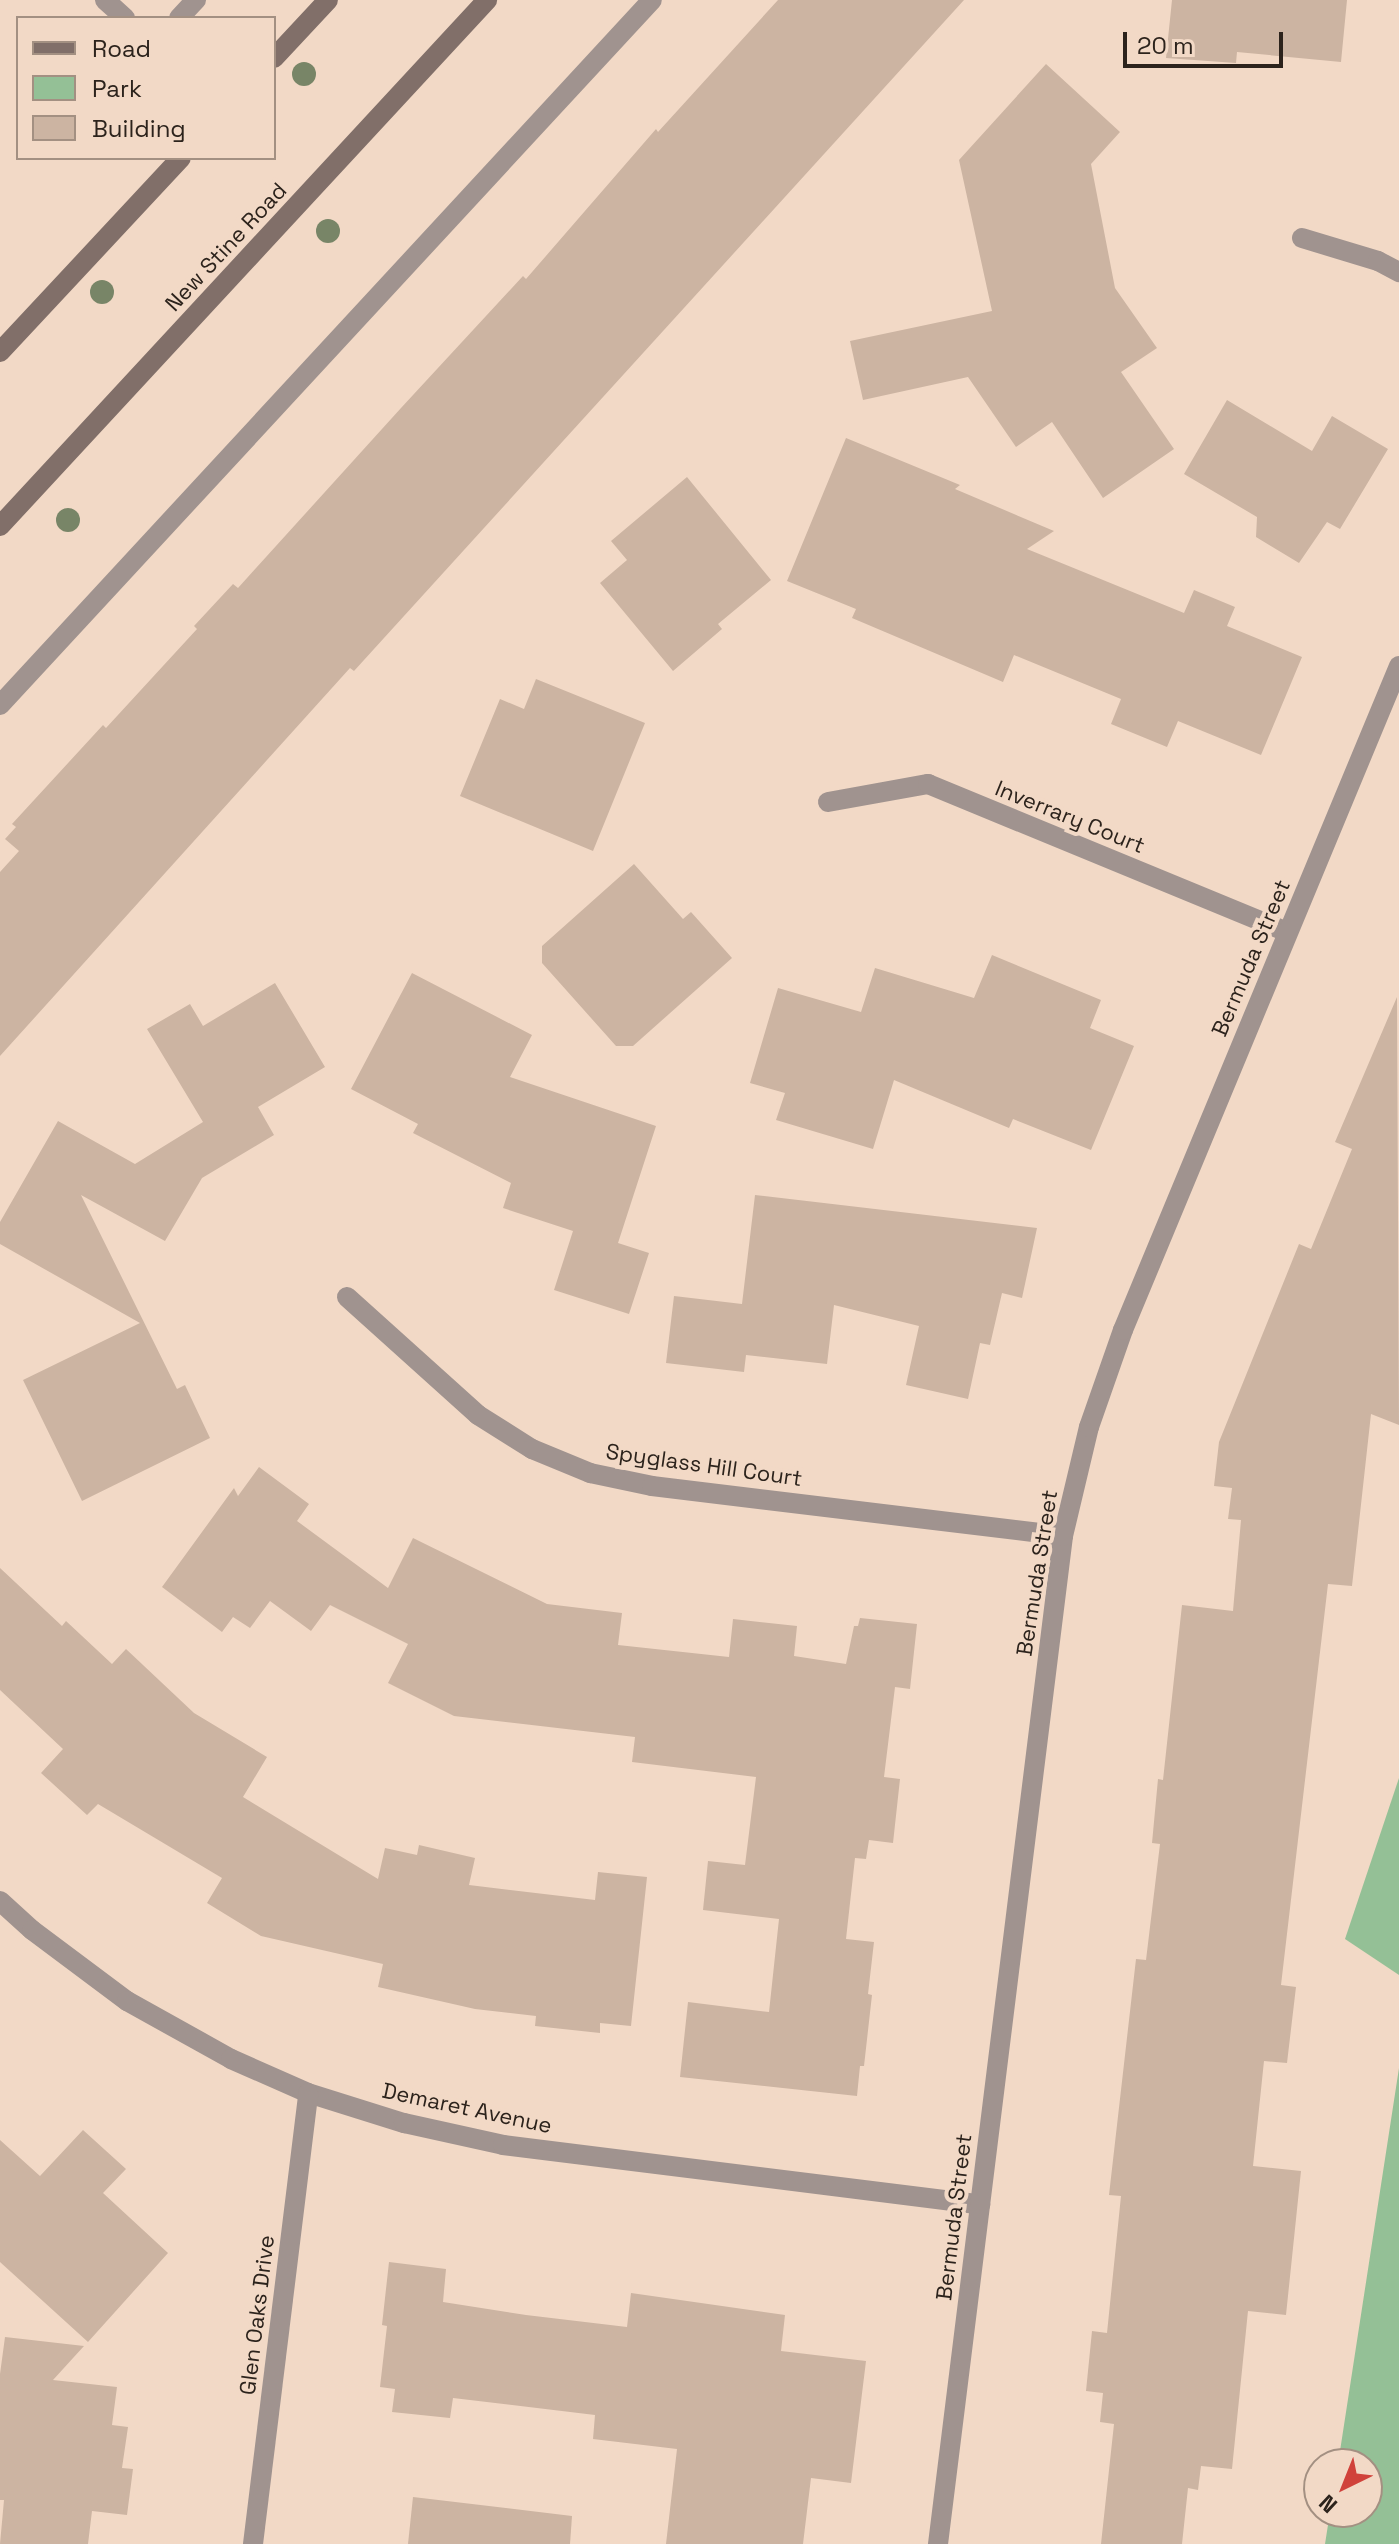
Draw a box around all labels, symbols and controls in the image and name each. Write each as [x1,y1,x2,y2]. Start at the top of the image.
legend [16,16,276,160]
scale bar [1127,16,1287,66]
text: 20 m [1137,30,1194,61]
text: Road [92,33,151,64]
text: Park [92,73,142,104]
text: Building [92,113,186,144]
street label: New Stine Road [160,177,292,317]
street label: Inverrary Court [991,775,1149,859]
street label: Bermuda Street [1206,876,1296,1040]
street label: Spyglass Hill Court [604,1438,804,1492]
street label: Bermuda Street [1011,1488,1063,1658]
street label: Demaret Avenue [380,2077,554,2139]
street label: Bermuda Street [931,2132,977,2302]
street label: Glen Oaks Drive [234,2234,280,2396]
north arrow [1303,2448,1383,2528]
text: N [1313,2489,1343,2519]

